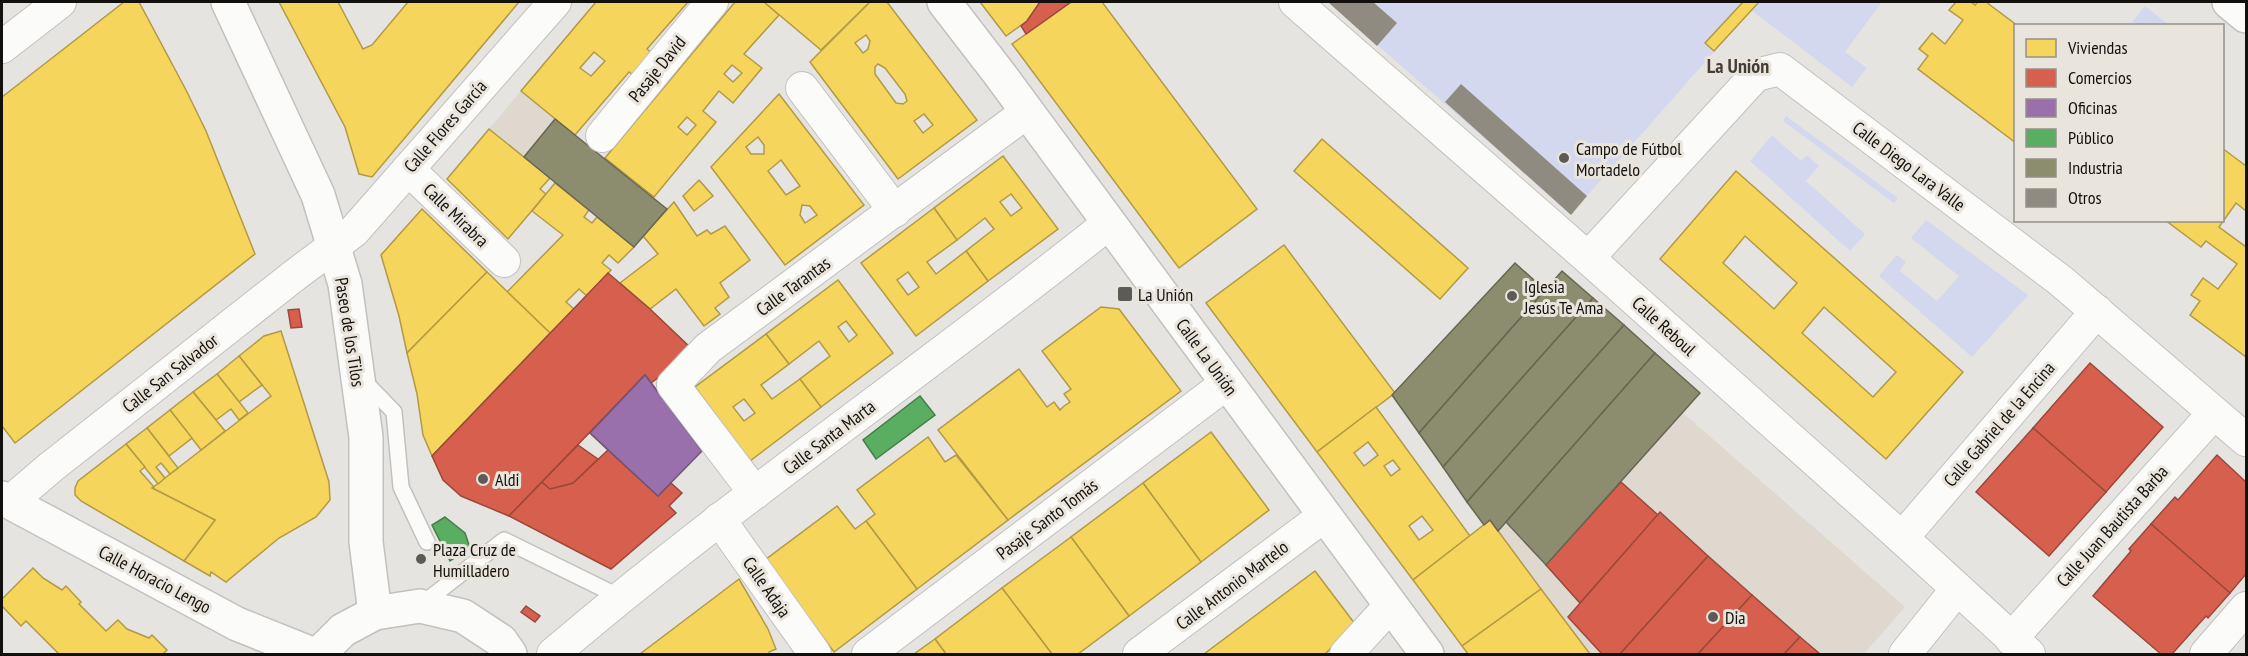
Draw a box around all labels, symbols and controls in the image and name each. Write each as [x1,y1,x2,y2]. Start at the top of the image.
legend [2014,24,2224,222]
street label: Pasaje David [623,31,691,107]
text: Viviendas [2067,36,2128,59]
district label: La Unión [1707,53,1769,79]
text: Comercios [2068,66,2132,89]
street label: Calle Flores García [399,75,491,177]
text: Oficinas [2068,96,2117,119]
street label: Calle Diego Lara Valle [1848,116,1970,216]
text: Público [2068,126,2114,149]
place label: Campo de Fútbol Mortadelo [1576,137,1682,181]
marker: Campo de Fútbol Mortadelo [1557,151,1571,165]
text: Industria [2068,156,2123,179]
street label: Calle Mirabra [418,178,494,252]
text: Otros [2068,186,2102,209]
street label: Calle Tarantas [751,251,835,321]
place label: Iglesia Jesús Te Ama [1523,275,1604,319]
street label: Paseo de los Tilos [330,276,370,388]
place label: La Unión [1138,283,1193,306]
marker: La Unión [1116,285,1134,303]
marker: Iglesia Jesús Te Ama [1505,289,1519,303]
street label: Calle Reboul [1627,291,1701,361]
street label: Calle La Unión [1171,314,1243,400]
street label: Calle San Salvador [118,328,223,418]
street label: Calle Gabriel de la Encina [1938,357,2060,491]
street label: Calle Santa Marta [778,395,880,479]
street label: Calle Juan Bautista Barba [2051,460,2173,592]
place label: Aldi [495,468,519,491]
marker: Aldi [476,472,490,486]
street label: Pasaje Santo Tomás [992,473,1102,565]
street label: Calle Antonio Martelo [1171,535,1293,635]
place label: Plaza Cruz de Humilladero [433,538,516,582]
street label: Calle Horacio Lengo [95,540,215,618]
marker: Plaza Cruz de Humilladero [414,552,428,566]
street label: Calle Adaja [738,552,796,622]
place label: Dia [1725,606,1746,629]
marker: Dia [1706,610,1720,624]

